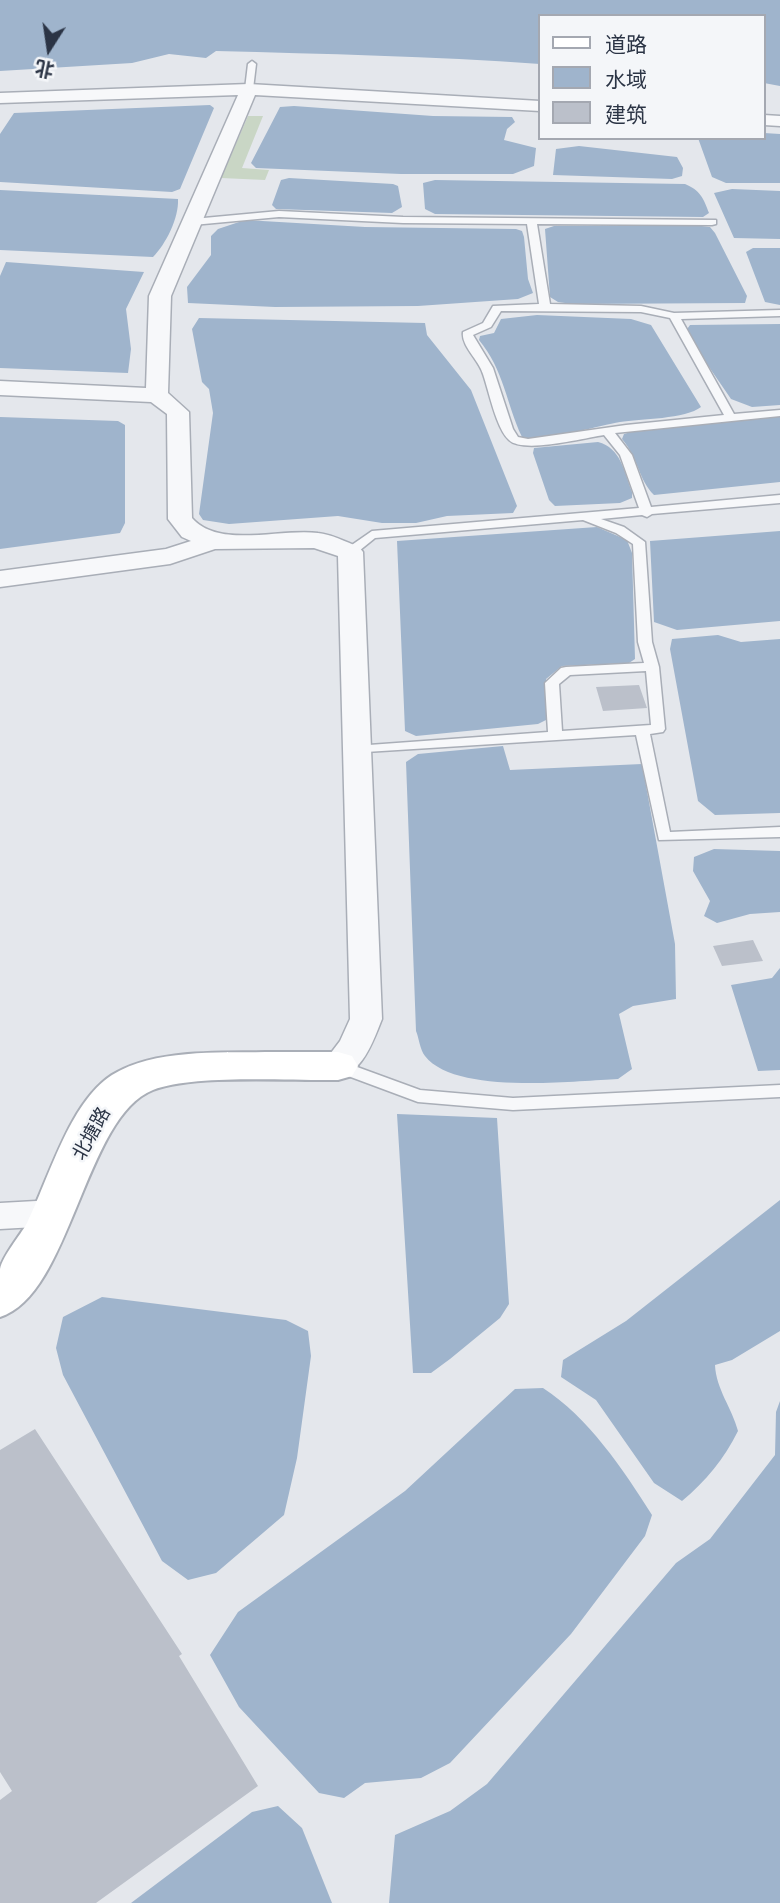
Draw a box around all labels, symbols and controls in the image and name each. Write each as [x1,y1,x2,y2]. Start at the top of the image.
north arrow [14,14,84,84]
legend [538,14,766,140]
text: 道路 [605,30,647,58]
text: 北 [33,55,57,84]
text: 水域 [605,65,647,93]
text: 建筑 [605,100,647,128]
street label: 北塘路 [68,1104,116,1164]

